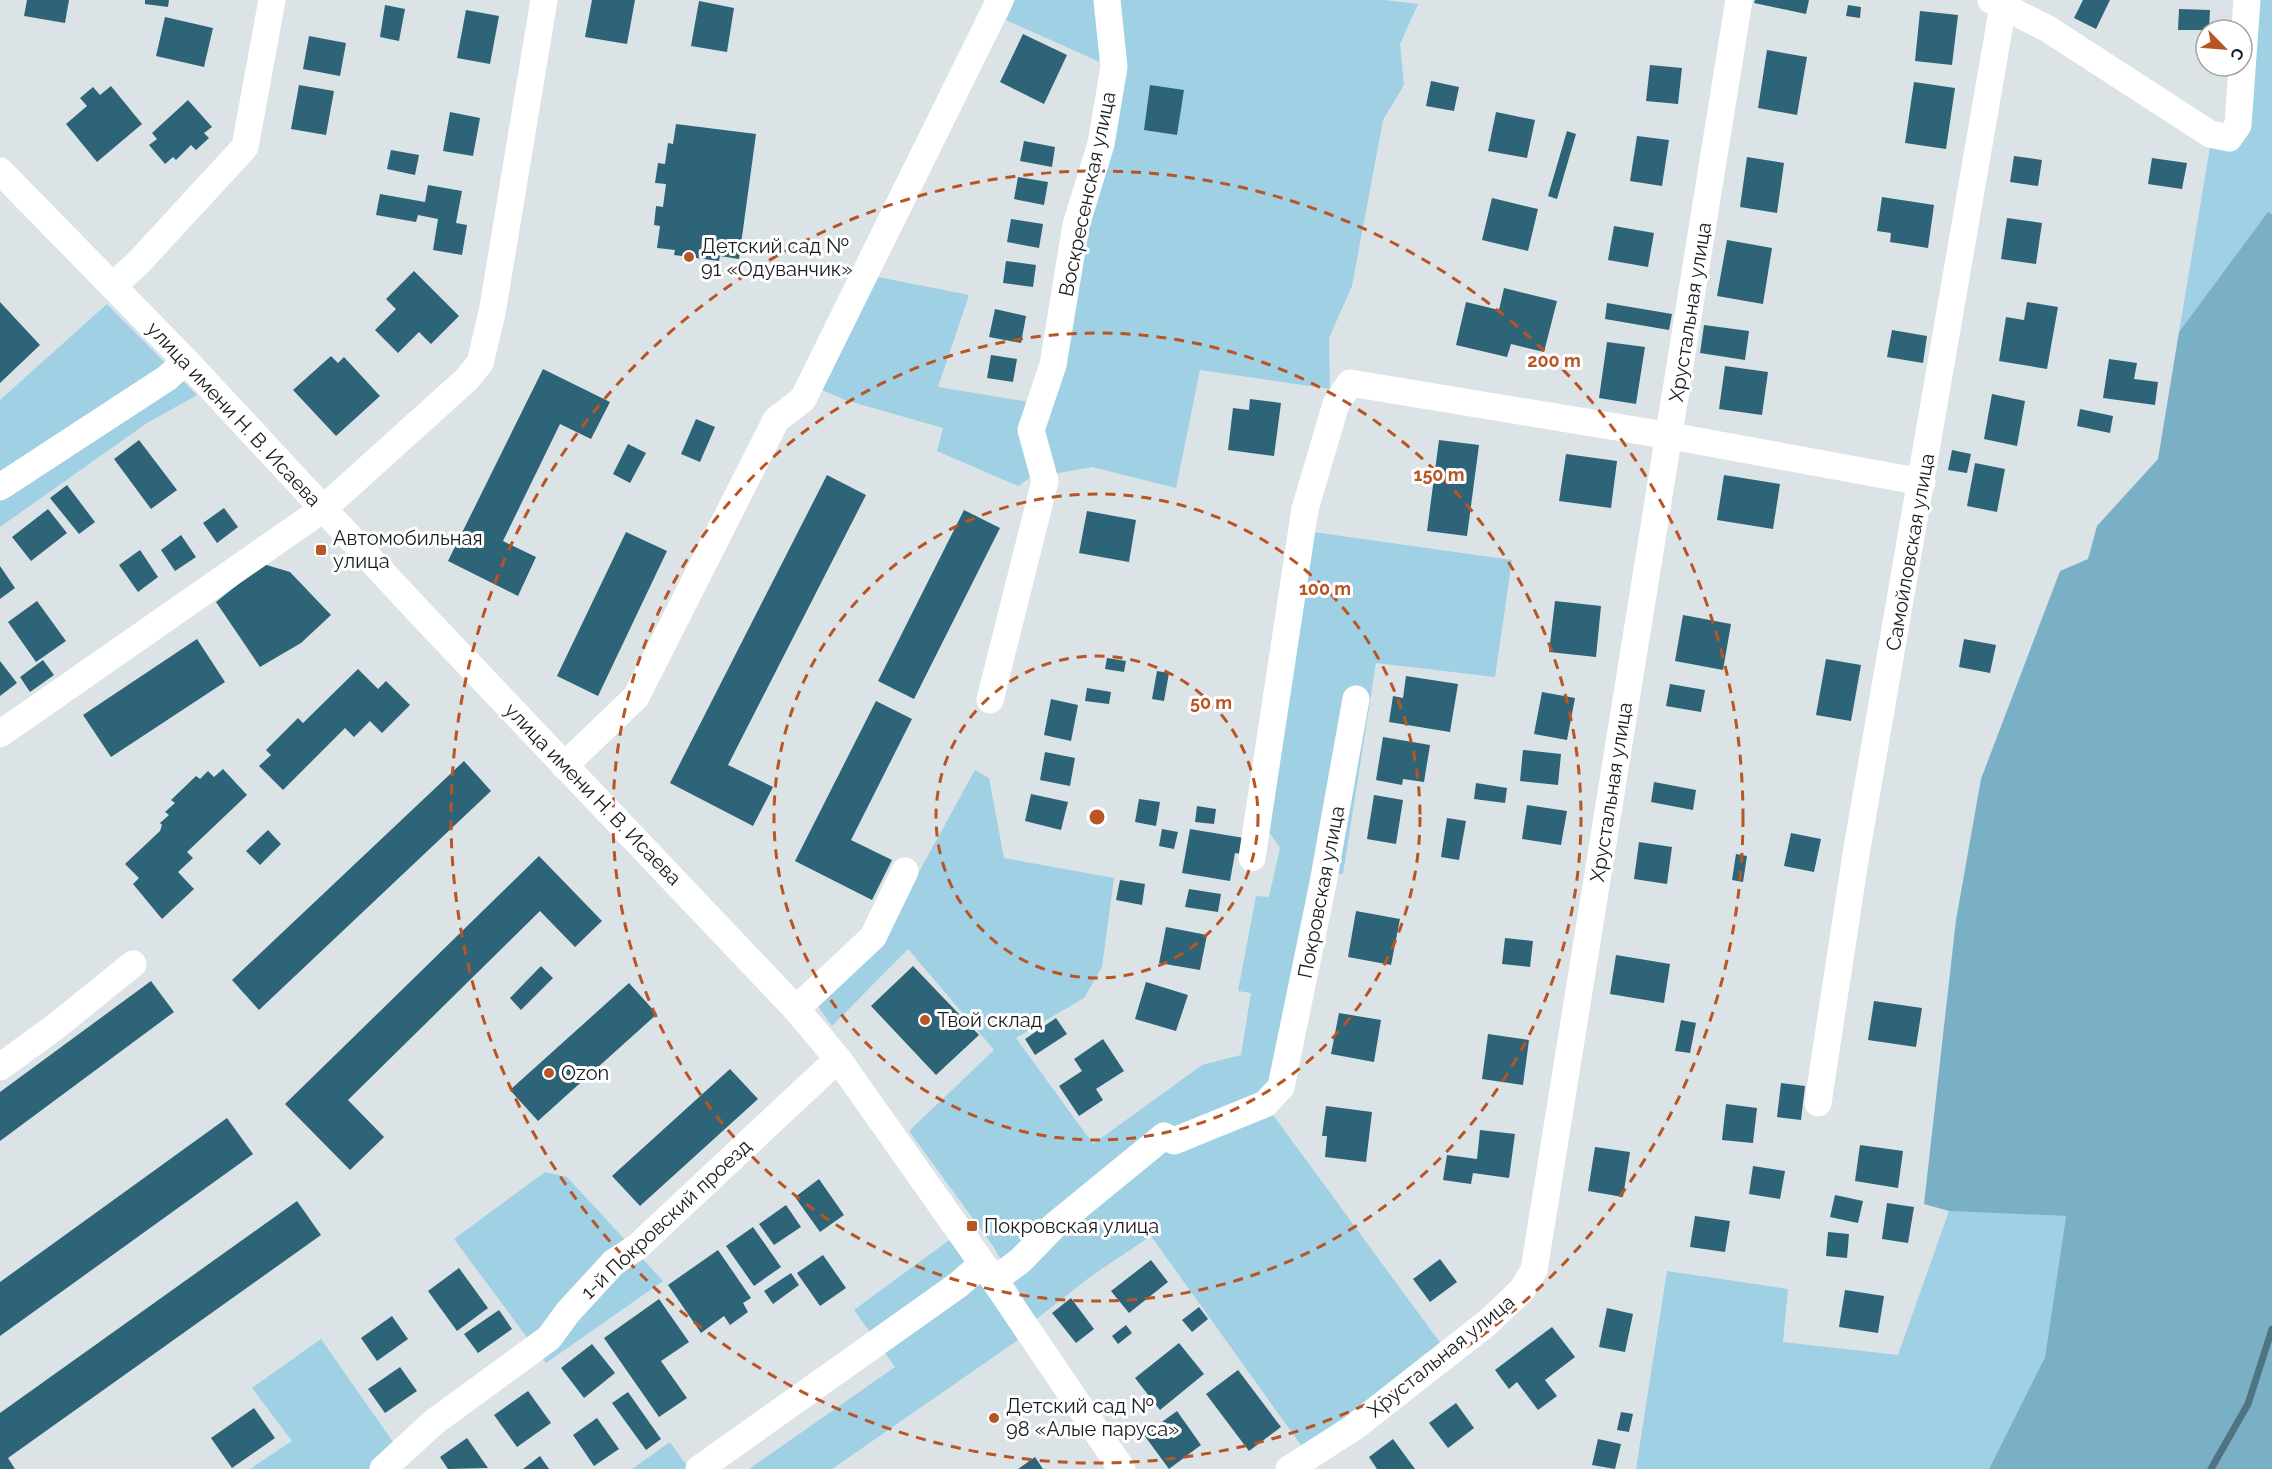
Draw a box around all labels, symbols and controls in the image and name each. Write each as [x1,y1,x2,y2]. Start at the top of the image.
north arrow [2194,18,2254,78]
text: С [2226,45,2248,63]
street label: Воскресенская улица [1054,89,1120,299]
street label: Хрустальная улица [1664,220,1716,404]
place label: Детский сад № 91 «Одуванчик» [701,234,853,281]
marker: Детский сад № 91 «Одуванчик» [682,250,696,264]
street label: улица имени Н. В. Исаева [142,317,326,511]
text: 200 m [1527,350,1581,371]
street label: Самойловская улица [1881,451,1939,653]
text: 150 m [1414,464,1465,485]
place label: Автомобильная улица [333,526,483,573]
marker: Автомобильная улица [314,543,328,557]
text: 100 m [1299,578,1351,599]
text: 50 m [1190,692,1232,713]
street label: улица имени Н. В. Исаева [500,698,686,890]
street label: Хрустальная улица [1585,700,1637,884]
street label: Покровская улица [1292,804,1350,980]
centre of rings [1087,807,1107,827]
place label: Твой склад [937,1008,1043,1032]
marker: Твой склад [918,1013,932,1027]
place label: Ozon [561,1061,609,1085]
marker: Ozon [542,1066,556,1080]
street label: 1-й Покровский проезд [576,1134,756,1304]
place label: Покровская улица [984,1214,1159,1238]
marker: Покровская улица [965,1219,979,1233]
street label: Хрустальная улица [1363,1290,1519,1422]
place label: Детский сад № 98 «Алые паруса» [1006,1394,1180,1441]
marker: Детский сад № 98 «Алые паруса» [987,1411,1001,1425]

